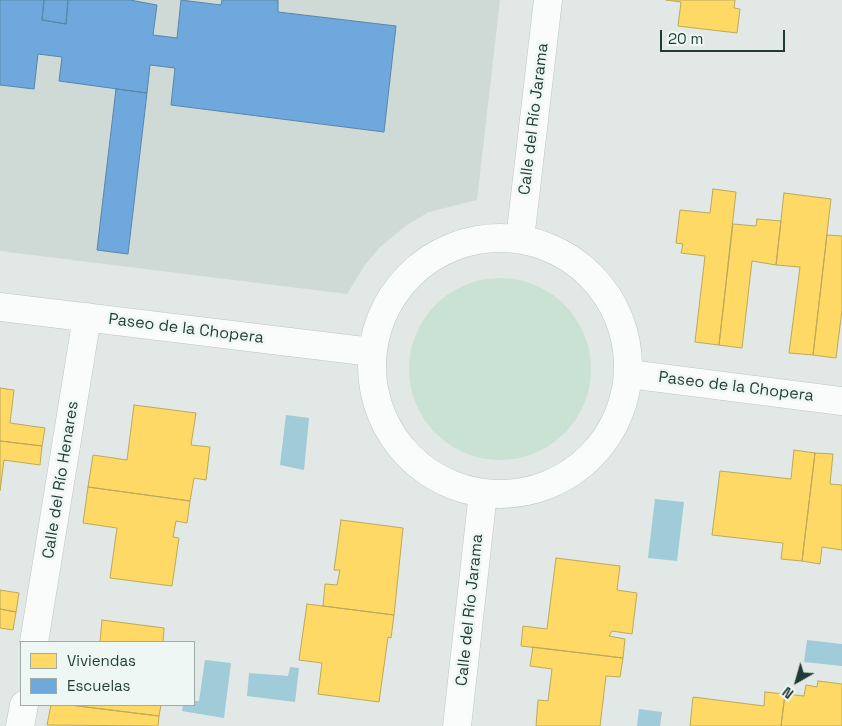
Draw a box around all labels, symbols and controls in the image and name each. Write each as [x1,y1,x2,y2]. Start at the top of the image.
scale bar [662,20,787,52]
text: 20 m [668,29,703,48]
street label: Calle del Río Jarama [515,42,553,196]
street label: Paseo de la Chopera [107,310,265,348]
street label: Paseo de la Chopera [657,368,815,406]
street label: Calle del Río Henares [39,400,83,560]
street label: Calle del Río Jarama [452,533,488,687]
legend [20,641,195,706]
text: Viviendas [67,651,136,670]
north arrow [772,656,822,706]
text: Escuelas [67,676,131,695]
text: N [779,683,797,703]

